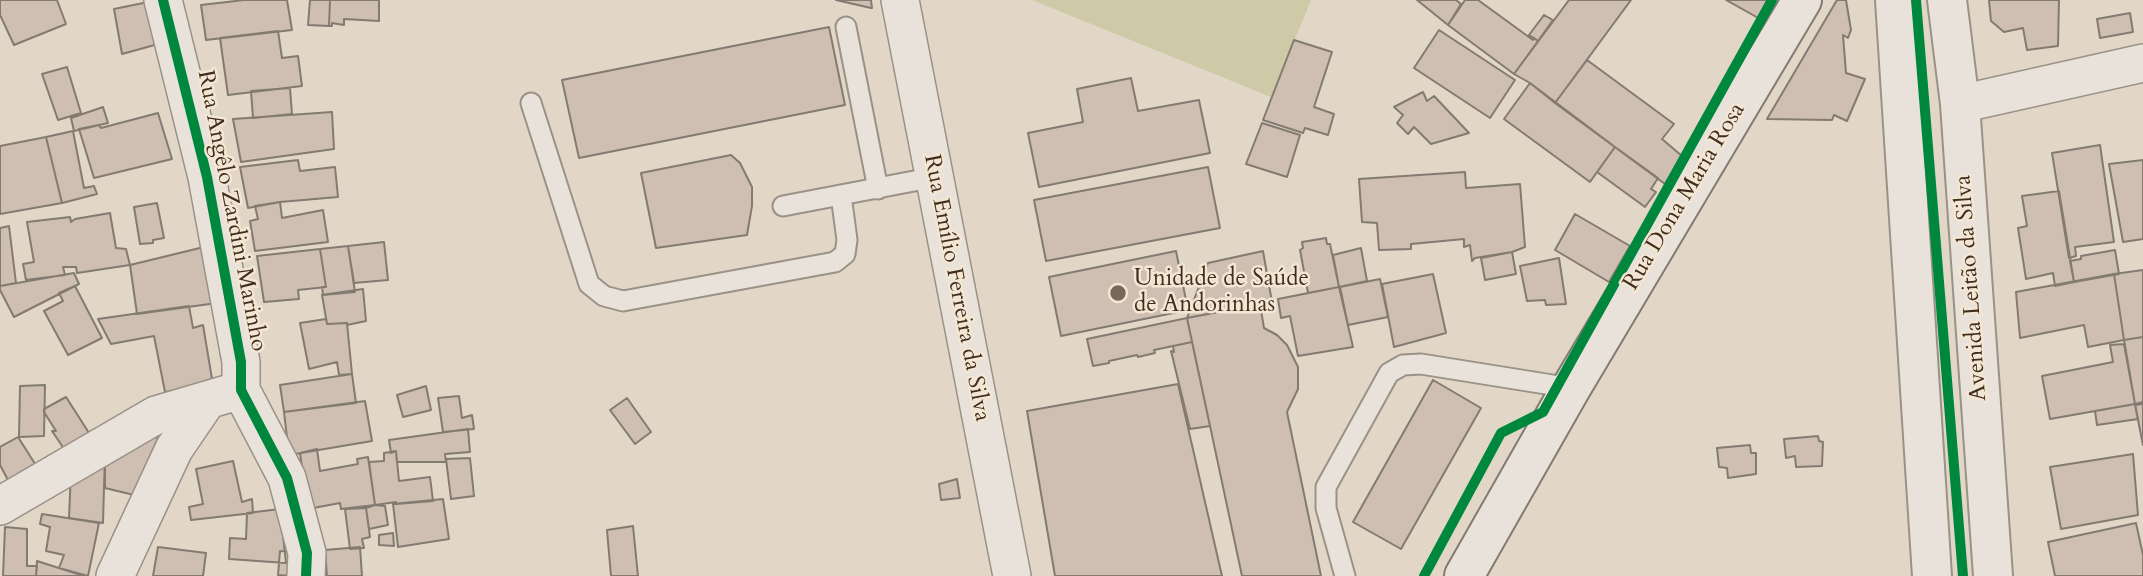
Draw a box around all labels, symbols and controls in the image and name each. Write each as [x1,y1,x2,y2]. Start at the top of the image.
street label: Rua Angêlo Zardini Marinho [190,68,272,354]
street label: Rua Dona Maria Rosa [1618,98,1752,296]
street label: Rua Emílio Ferreira da Silva [917,152,995,424]
street label: Avenida Leitão da Silva [1950,174,1994,402]
place label: Unidade de Saúde de Andorinhas [1134,266,1309,320]
marker: Unidade de Saúde de Andorinhas [1108,283,1128,303]

